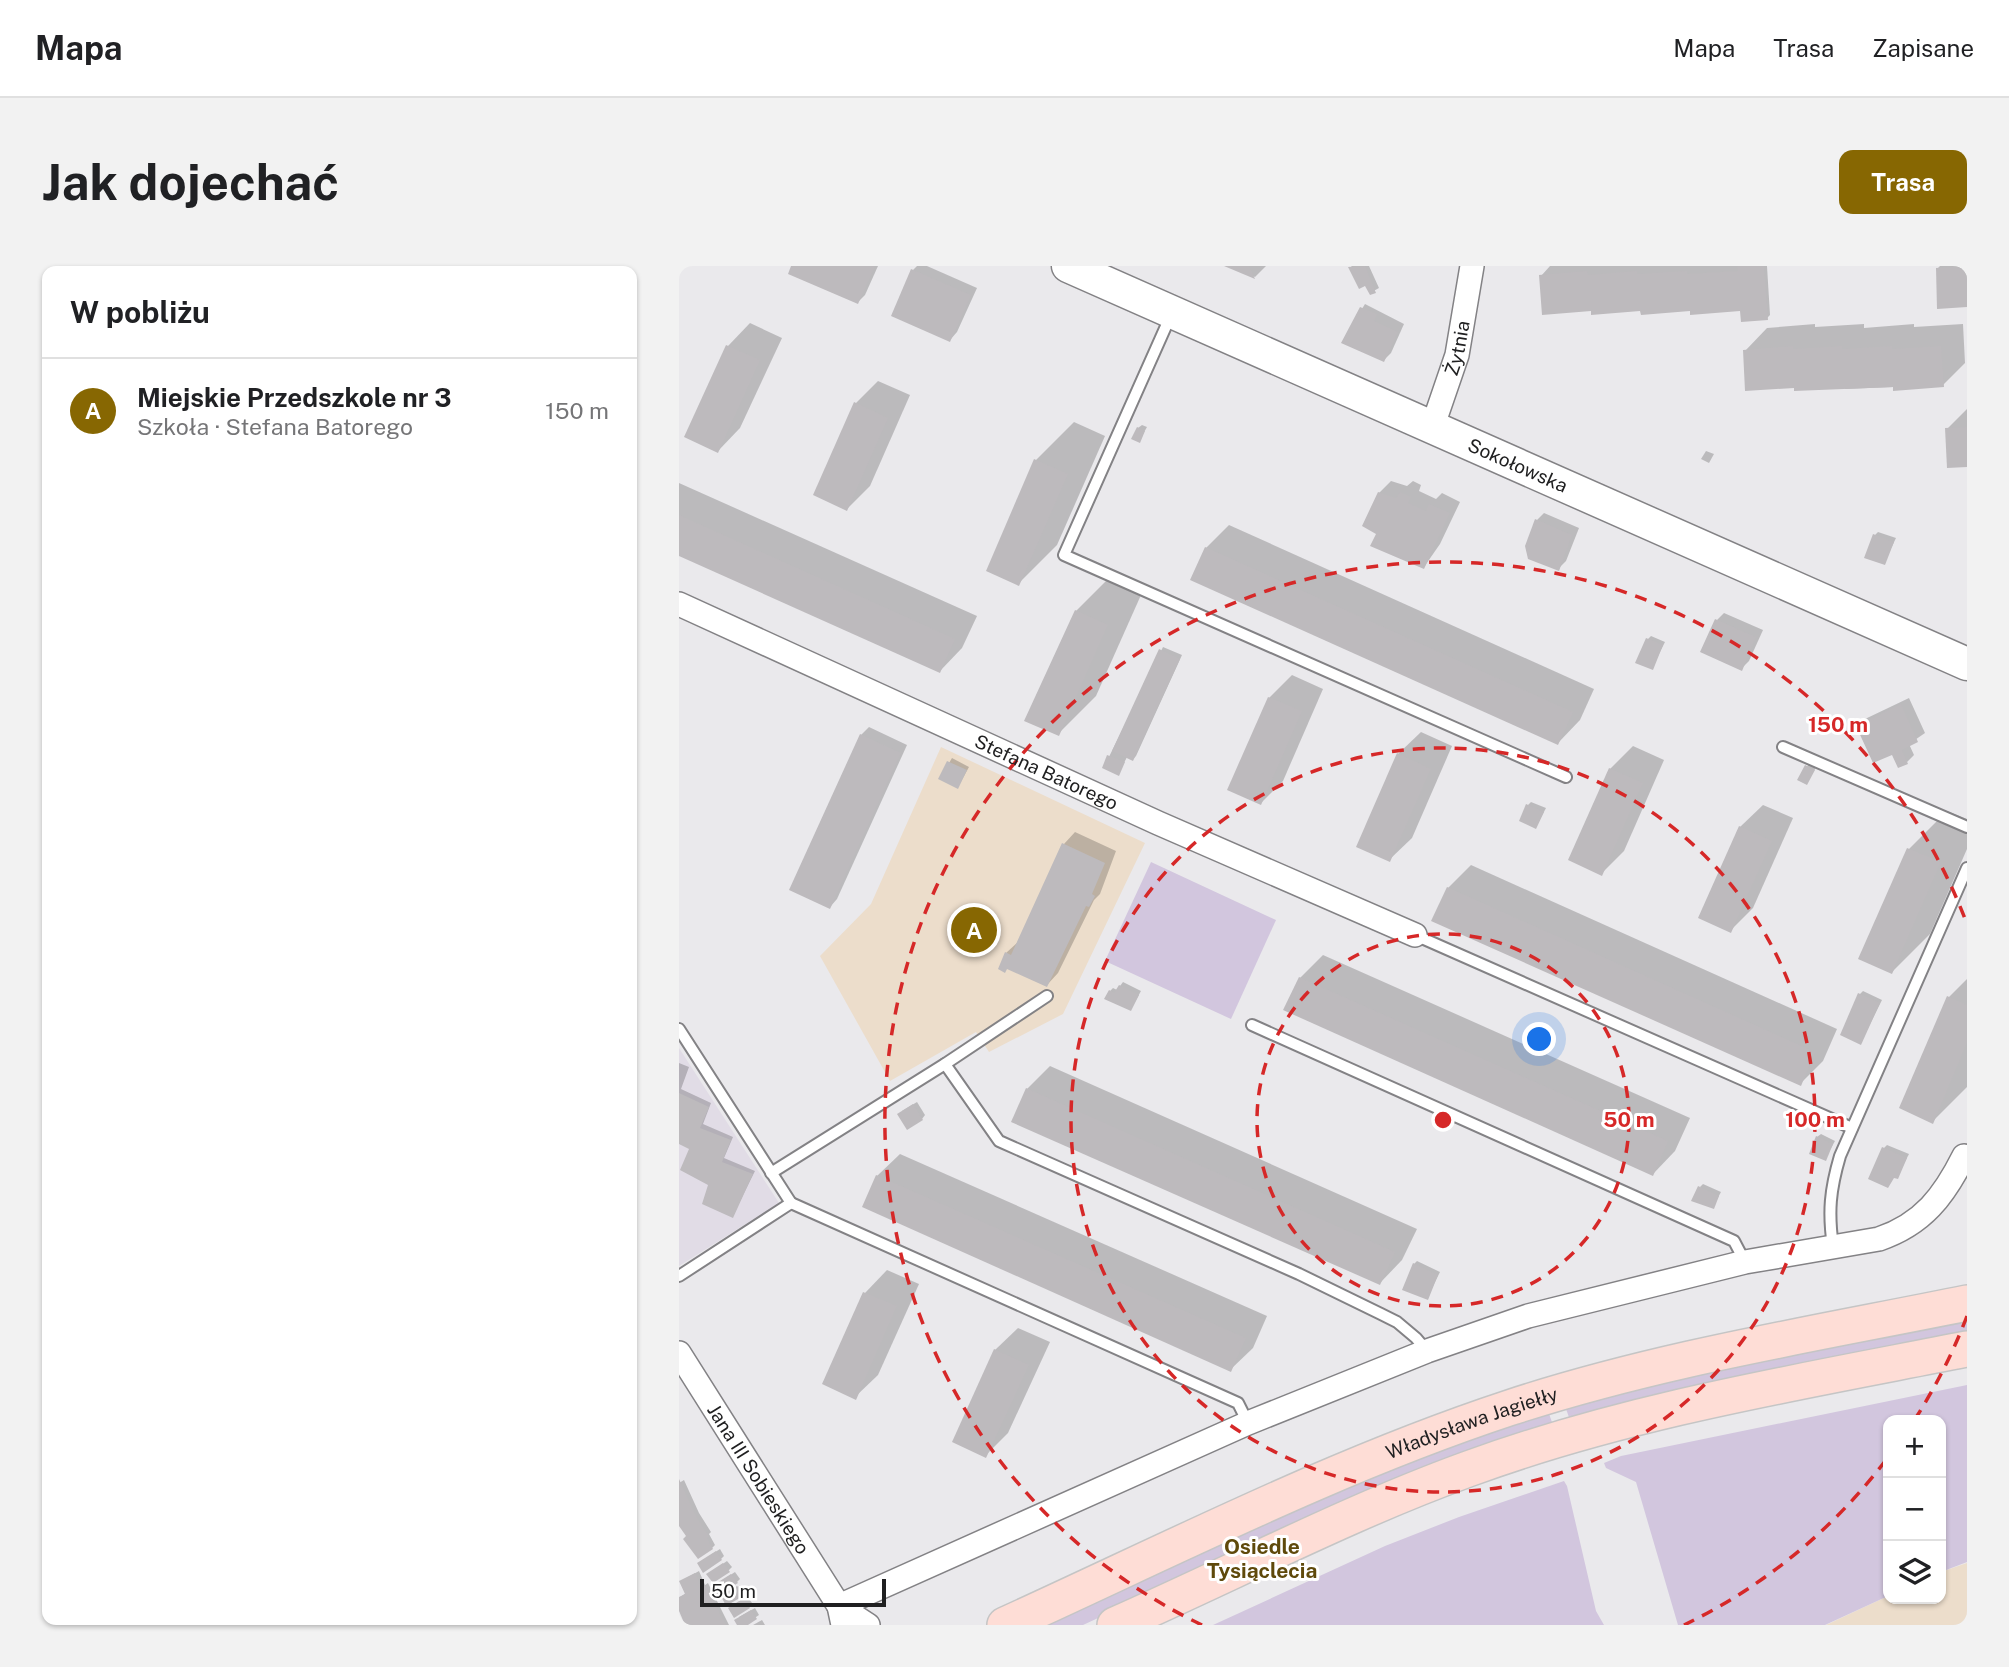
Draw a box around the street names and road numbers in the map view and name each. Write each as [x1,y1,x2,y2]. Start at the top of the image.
street label: Żytnia [1440,319,1474,378]
street label: Sokołowska [1465,434,1571,497]
street label: Stefana Batorego [971,730,1122,814]
street label: Władysława Jagiełły [1383,1383,1560,1463]
street label: Jana III Sobieskiego [703,1400,814,1558]

